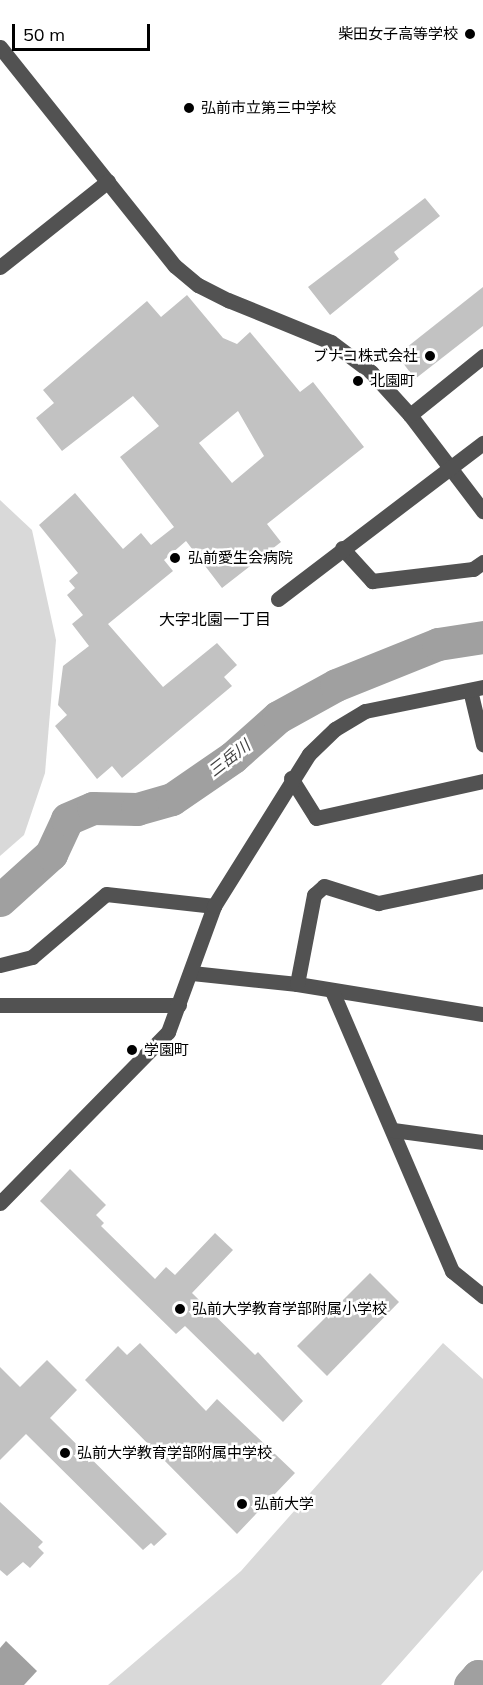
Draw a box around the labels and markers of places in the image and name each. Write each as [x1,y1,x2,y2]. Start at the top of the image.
place label: 柴田女子高等学校 [338,25,458,43]
marker: 柴田女子高等学校 [463,27,477,41]
place label: 弘前市立第三中学校 [201,99,336,117]
marker: 弘前市立第三中学校 [182,101,196,115]
place label: ブナコ株式会社 [313,347,418,365]
marker: ブナコ株式会社 [423,349,437,363]
place label: 北園町 [370,372,415,390]
marker: 北園町 [351,374,365,388]
marker: 弘前愛生会病院 [166,549,184,567]
place label: 弘前愛生会病院 [188,549,293,567]
place label: 学園町 [144,1041,189,1059]
marker: 学園町 [125,1043,139,1057]
place label: 弘前大学教育学部附属小学校 [192,1300,387,1318]
marker: 弘前大学教育学部附属小学校 [173,1302,187,1316]
place label: 弘前大学教育学部附属中学校 [77,1444,272,1462]
marker: 弘前大学教育学部附属中学校 [58,1446,72,1460]
place label: 弘前大学 [254,1495,314,1513]
marker: 弘前大学 [235,1497,249,1511]

